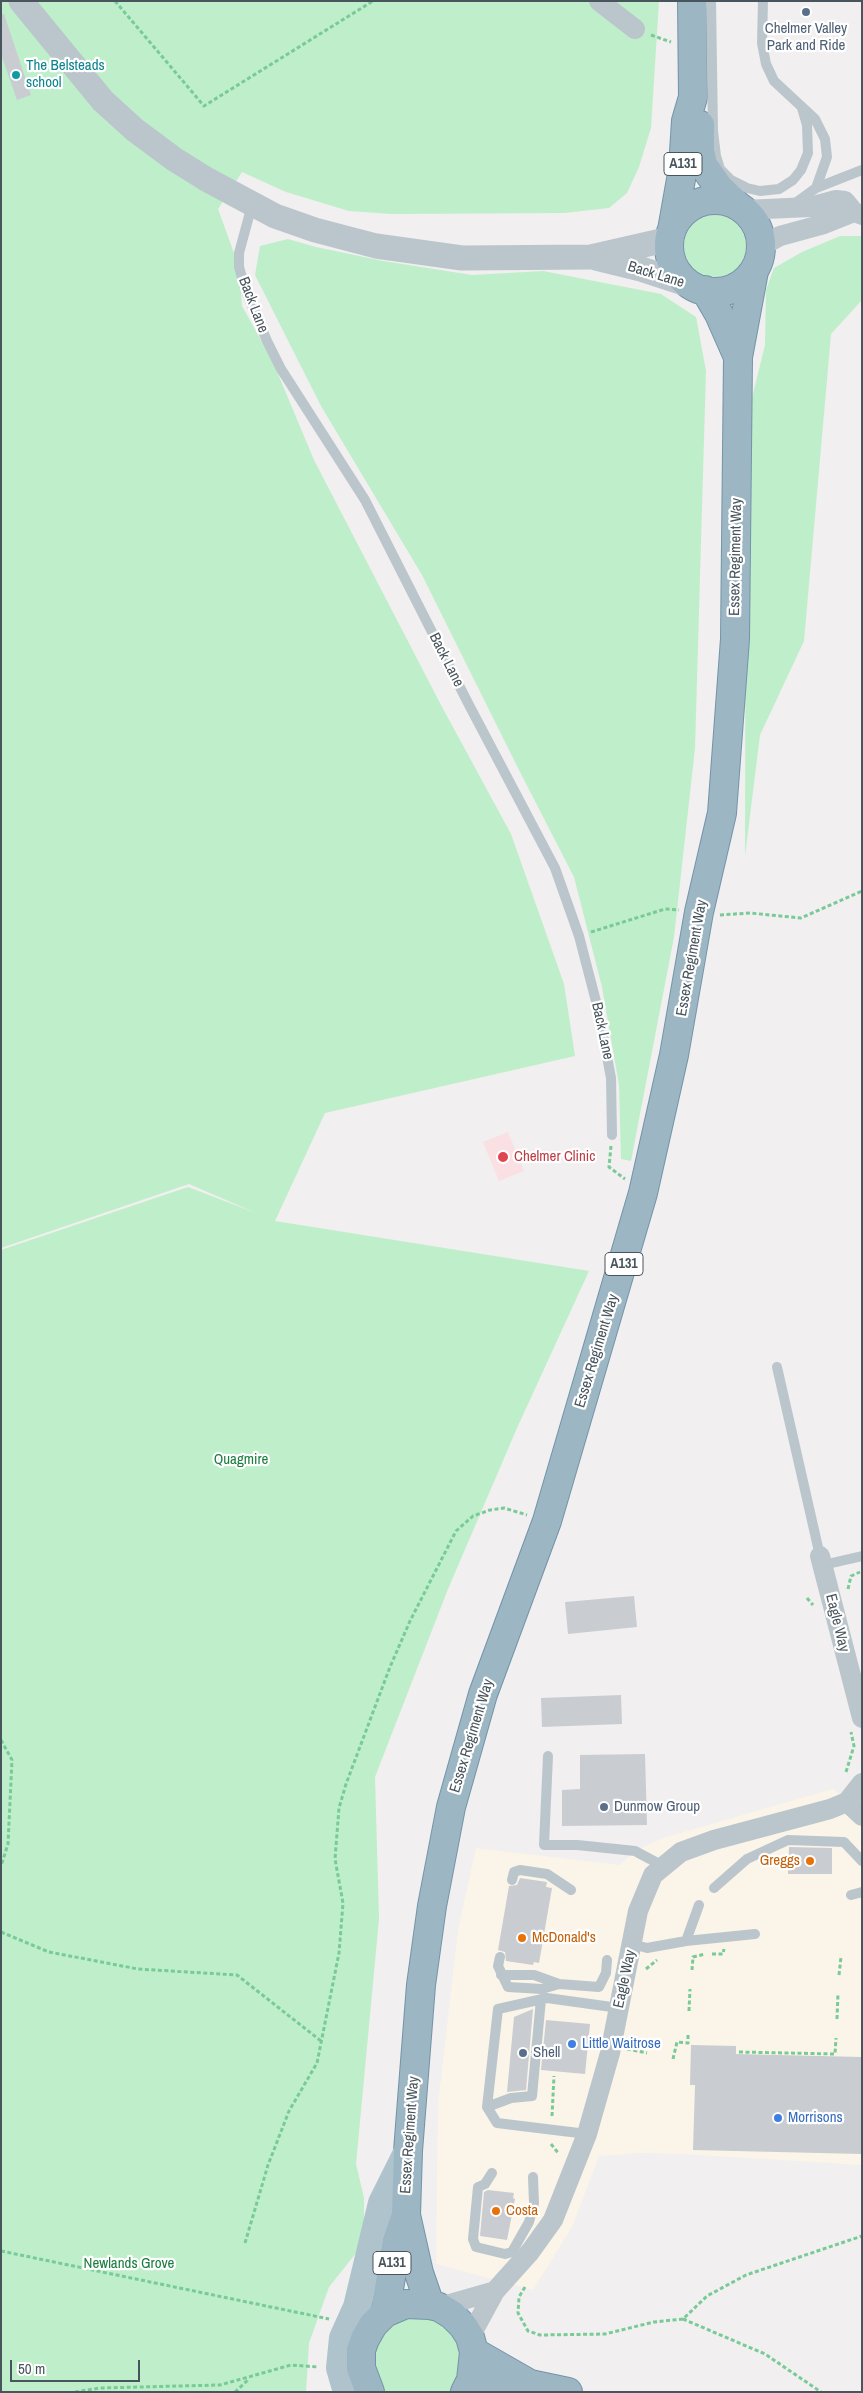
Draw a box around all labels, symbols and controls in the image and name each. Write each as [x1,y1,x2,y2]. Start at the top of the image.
marker: Chelmer Valley Park and Ride [800,6,812,18]
place label: Chelmer Valley Park and Ride [765,20,847,55]
place label: The Belsteads school [26,57,105,92]
marker: The Belsteads school [10,69,22,81]
road number: A131 [664,152,702,175]
street label: Back Lane [626,258,686,292]
street label: Back Lane [234,275,272,335]
street label: Essex Regiment Way [726,498,746,616]
street label: Back Lane [425,630,467,690]
street label: Essex Regiment Way [673,898,711,1018]
street label: Back Lane [587,1001,617,1061]
place label: Chelmer Clinic [514,1148,595,1166]
marker: Chelmer Clinic [496,1150,510,1164]
road number: A131 [605,1252,643,1276]
street label: Essex Regiment Way [571,1292,623,1410]
park label: Quagmire [214,1451,268,1469]
street label: Eagle Way [821,1592,853,1654]
street label: Essex Regiment Way [446,1677,498,1795]
place label: Dunmow Group [614,1798,700,1816]
marker: Dunmow Group [598,1801,610,1813]
place label: Greggs [760,1852,800,1870]
marker: Greggs [804,1855,816,1867]
place label: McDonald's [532,1929,596,1947]
marker: McDonald's [516,1932,528,1944]
street label: Eagle Way [610,1948,640,2010]
place label: Little Waitrose [582,2035,661,2053]
marker: Little Waitrose [566,2038,578,2050]
place label: Shell [533,2044,560,2062]
marker: Shell [517,2047,529,2059]
street label: Essex Regiment Way [397,2076,423,2194]
place label: Morrisons [788,2109,843,2127]
marker: Morrisons [772,2112,784,2124]
place label: Costa [506,2202,538,2220]
marker: Costa [490,2205,502,2217]
road number: A131 [373,2252,411,2274]
park label: Newlands Grove [84,2255,174,2273]
scale bar [12,2350,142,2382]
text: 50 m [18,2358,45,2379]

